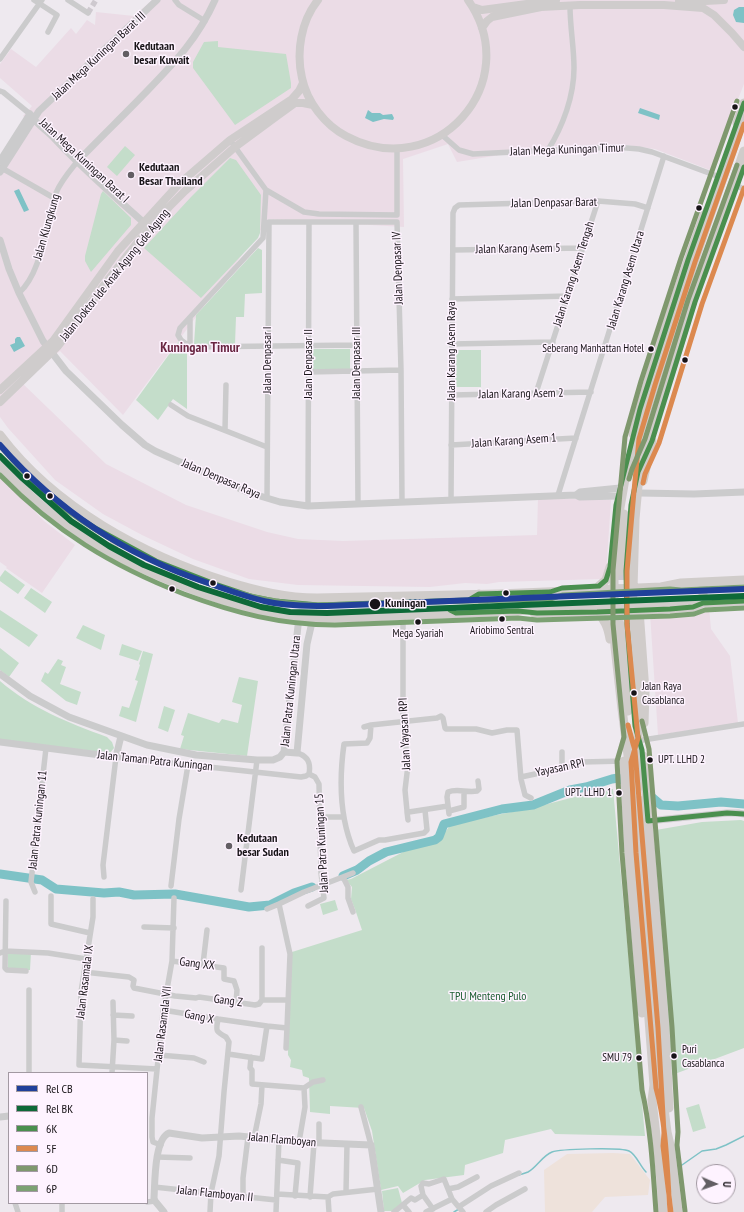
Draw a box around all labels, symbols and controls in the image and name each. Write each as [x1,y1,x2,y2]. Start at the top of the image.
street label: Jalan Mega Kuningan Barat III [49,9,149,103]
place label: Kedutaan besar Kuwait [134,40,189,68]
marker: Kedutaan besar Kuwait [121,49,131,59]
unlabelled marker [730,102,740,112]
street label: Jalan Mega Kuningan Barat I [36,116,132,206]
street label: Jalan Mega Kuningan Timur [510,141,624,159]
place label: Kedutaan Besar Thailand [139,161,202,189]
marker: Kedutaan Besar Thailand [126,170,136,180]
street label: Jalan Klungkung [31,192,63,262]
street label: Jalan Denpasar Barat [511,195,597,211]
unlabelled marker [694,203,704,213]
street label: Jalan Doktor Ide Anak Agung Gde Agung [57,206,173,344]
street label: Jalan Karang Asem Tengah [550,220,598,328]
street label: Jalan Karang Asem Utara [604,229,648,331]
street label: Jalan Denpasar IV [390,231,406,305]
street label: Jalan Karang Asem 5 [475,241,561,257]
street label: Jalan Karang Asem Raya [445,301,459,401]
street label: Jalan Denpasar I [261,326,275,394]
street label: Jalan Denpasar III [350,327,364,399]
street label: Jalan Denpasar II [302,329,316,399]
district label: Kuningan Timur [160,340,240,356]
place label: Seberang Manhattan Hotel [542,342,644,356]
marker: Seberang Manhattan Hotel [646,344,656,354]
unlabelled marker [680,355,690,365]
street label: Jalan Karang Asem 2 [478,386,564,402]
street label: Jalan Karang Asem 1 [471,431,557,451]
street label: Jalan Denpasar Raya [179,456,263,502]
unlabelled marker [22,471,32,481]
unlabelled marker [45,491,55,501]
unlabelled marker [208,578,218,588]
unlabelled marker [167,584,177,594]
unlabelled marker [501,588,511,598]
marker: Kuningan [368,597,382,611]
place label: Kuningan [385,597,426,611]
marker: Ariobimo Sentral [497,614,507,624]
marker: Mega Syariah [413,617,423,627]
place label: Ariobimo Sentral [470,624,534,638]
place label: Mega Syariah [393,627,443,641]
street label: Jalan Patra Kuningan Utara [278,635,304,747]
place label: Jalan Raya Casablanca [642,680,684,706]
marker: Jalan Raya Casablanca [629,688,639,698]
street label: Jalan Yayasan RPI [396,697,414,771]
street label: Jalan Taman Patra Kuningan [97,748,213,774]
place label: UPT. LLHD 2 [658,753,705,767]
marker: UPT. LLHD 2 [645,755,655,765]
street label: Yayasan RPI [534,756,586,780]
street label: Jalan Patra Kuningan 11 [26,770,50,870]
place label: UPT. LLHD 1 [565,786,612,800]
marker: UPT. LLHD 1 [614,788,624,798]
street label: Jalan Patra Kuningan 15 [312,793,332,893]
place label: Kedutaan besar Sudan [237,832,289,860]
marker: Kedutaan besar Sudan [224,841,234,851]
street label: Jalan Rasamala IX [73,944,97,1020]
street label: Gang XX [179,955,215,973]
street label: Jalan Rasamala VII [151,985,175,1063]
park label: TPU Menteng Pulo [450,990,526,1004]
street label: Gang Z [213,992,243,1010]
street label: Gang X [183,1007,215,1027]
place label: Puri Casablanca [682,1043,724,1069]
place label: SMU 79 [602,1051,632,1065]
marker: Puri Casablanca [669,1051,679,1061]
marker: SMU 79 [634,1053,644,1063]
legend [8,1072,148,1204]
text: Rel CB [46,1081,73,1096]
text: Rel BK [46,1101,73,1116]
text: 6K [46,1121,57,1136]
street label: Jalan Flamboyan [247,1130,317,1150]
text: 5F [46,1141,56,1156]
text: 6D [46,1161,58,1176]
north arrow [696,1164,736,1204]
text: 6P [46,1181,57,1196]
text: U [720,1181,734,1187]
street label: Jalan Flamboyan II [176,1183,254,1205]

